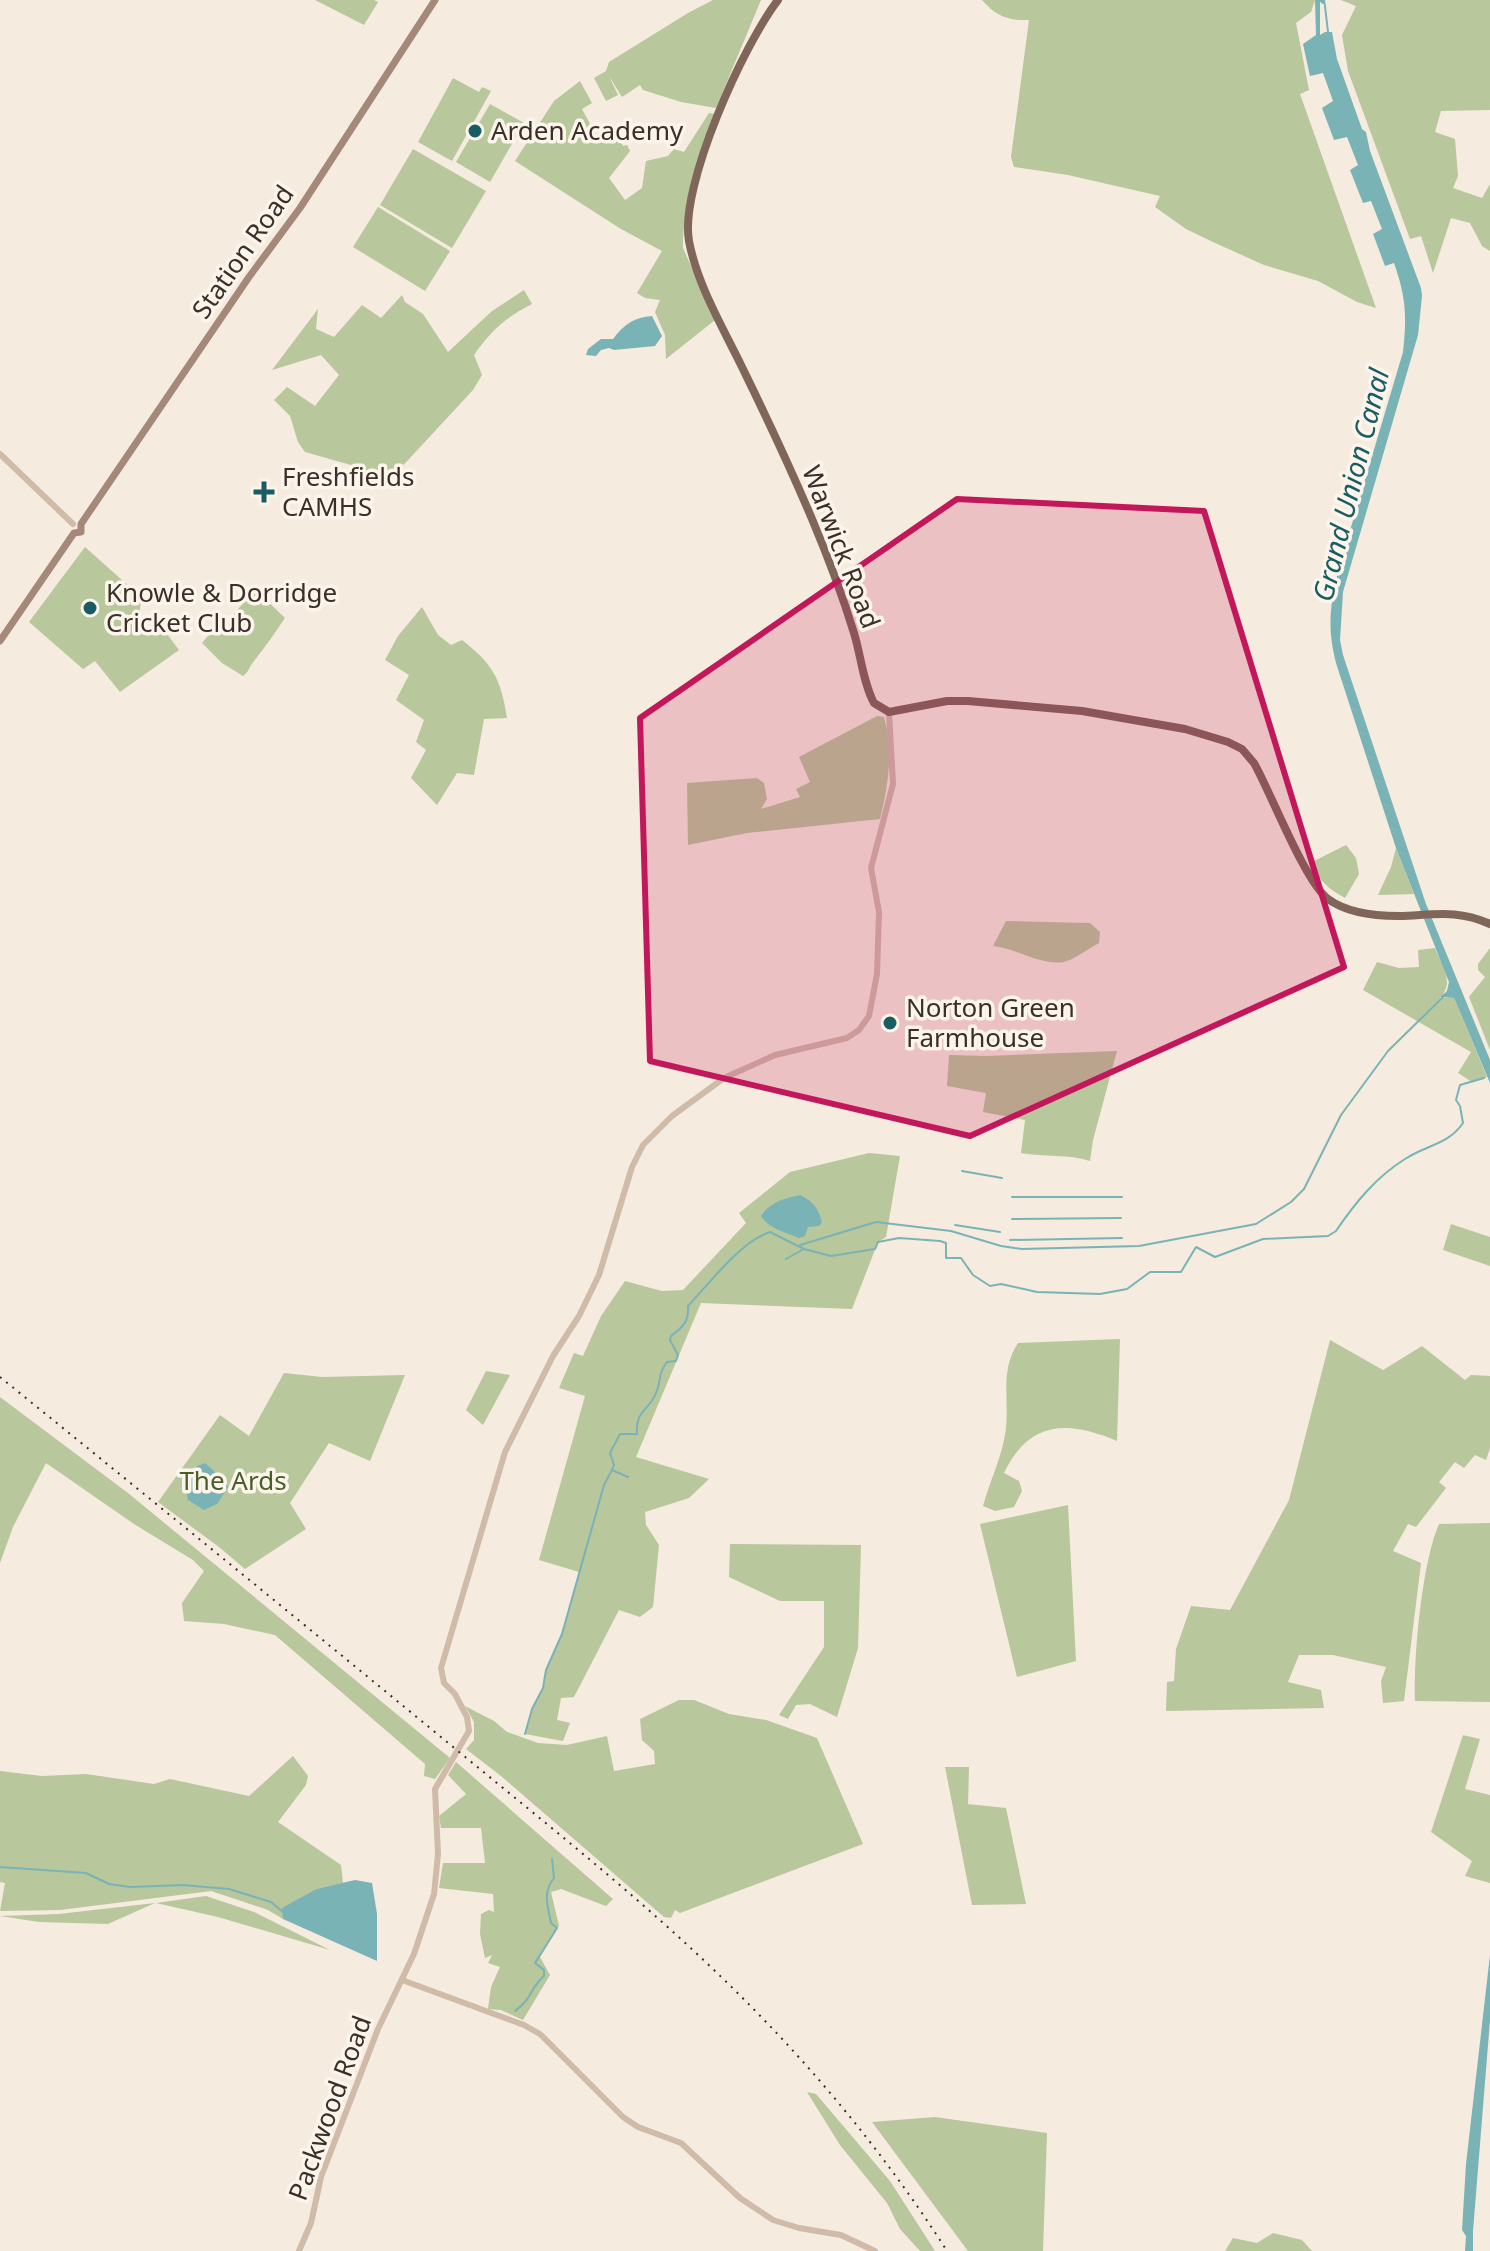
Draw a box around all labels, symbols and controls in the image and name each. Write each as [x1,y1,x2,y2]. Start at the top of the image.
place label: Arden Academy [491,112,684,148]
marker: Arden Academy [466,122,484,140]
street label: Station Road [183,177,301,325]
water label: Grand Union Canal [1303,364,1398,605]
place label: Freshfields CAMHS [282,458,414,524]
street label: Warwick Road [794,460,890,633]
marker: Freshfields CAMHS [253,481,275,503]
place label: Knowle & Dorridge Cricket Club [106,574,337,640]
marker: Knowle & Dorridge Cricket Club [81,599,99,617]
place label: Norton Green Farmhouse [906,989,1075,1055]
marker: Norton Green Farmhouse [881,1014,899,1032]
park label: The Ards [179,1462,287,1498]
street label: Packwood Road [279,2010,379,2205]

